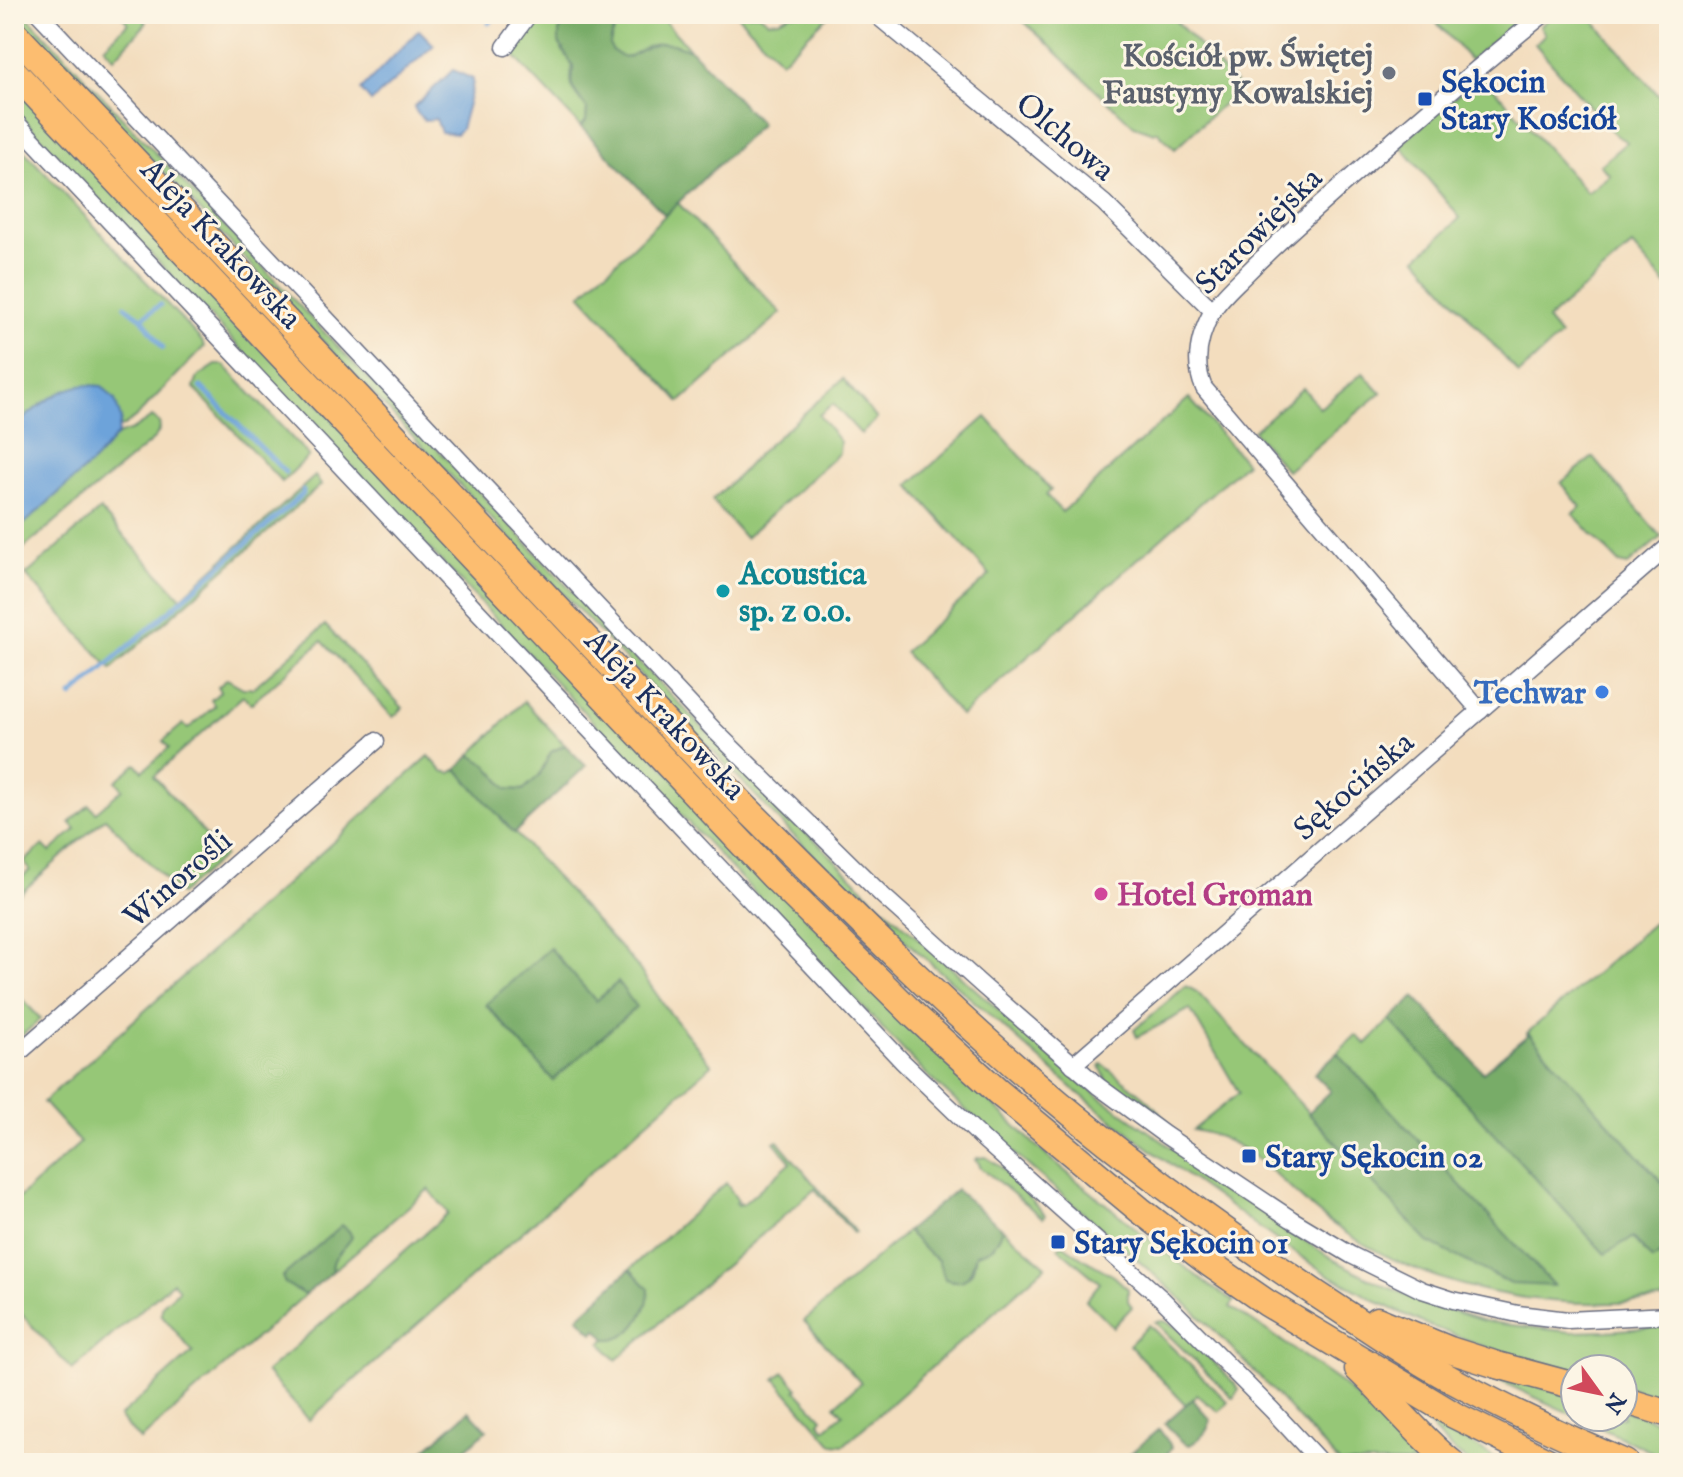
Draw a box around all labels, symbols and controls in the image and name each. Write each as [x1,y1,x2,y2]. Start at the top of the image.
place label: Kościół pw. Świętej Faustyny Kowalskiej [1103,36,1373,115]
place label: Sękocin Stary Kościół [1441,63,1617,141]
marker: Kościół pw. Świętej Faustyny Kowalskiej [1380,64,1398,82]
street label: Olchowa [1006,84,1123,192]
marker: Sękocin Stary Kościół [1416,90,1434,108]
street label: Aleja Krakowska [130,150,310,339]
street label: Starowiejska [1187,159,1332,304]
place label: Acoustica sp. z o.o. [737,555,867,633]
marker: Acoustica sp. z o.o. [714,582,732,600]
street label: Aleja Krakowska [574,621,754,810]
place label: Techwar [1473,674,1586,715]
marker: Techwar [1593,683,1611,701]
street label: Sękocińska [1286,723,1424,850]
street label: Winorośli [116,821,241,938]
place label: Hotel Groman [1117,876,1313,917]
marker: Hotel Groman [1092,885,1110,903]
place label: Stary Sękocin 02 [1265,1138,1483,1179]
marker: Stary Sękocin 02 [1240,1147,1258,1165]
place label: Stary Sękocin 01 [1074,1224,1289,1265]
marker: Stary Sękocin 01 [1049,1233,1067,1251]
north arrow [1559,1353,1639,1433]
text: N [1597,1386,1632,1418]

